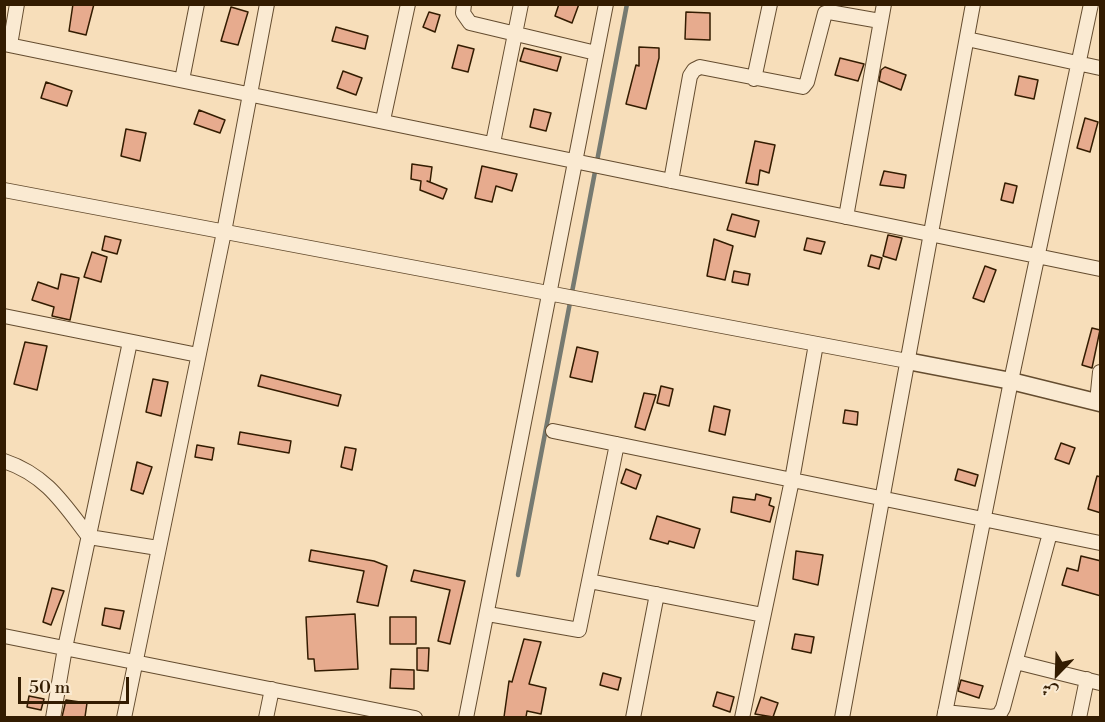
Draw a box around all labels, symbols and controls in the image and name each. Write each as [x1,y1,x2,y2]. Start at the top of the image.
north arrow [1027,644,1087,704]
scale bar [21,665,132,703]
text: 50 m [29,676,70,699]
text: ش [1039,678,1061,703]

